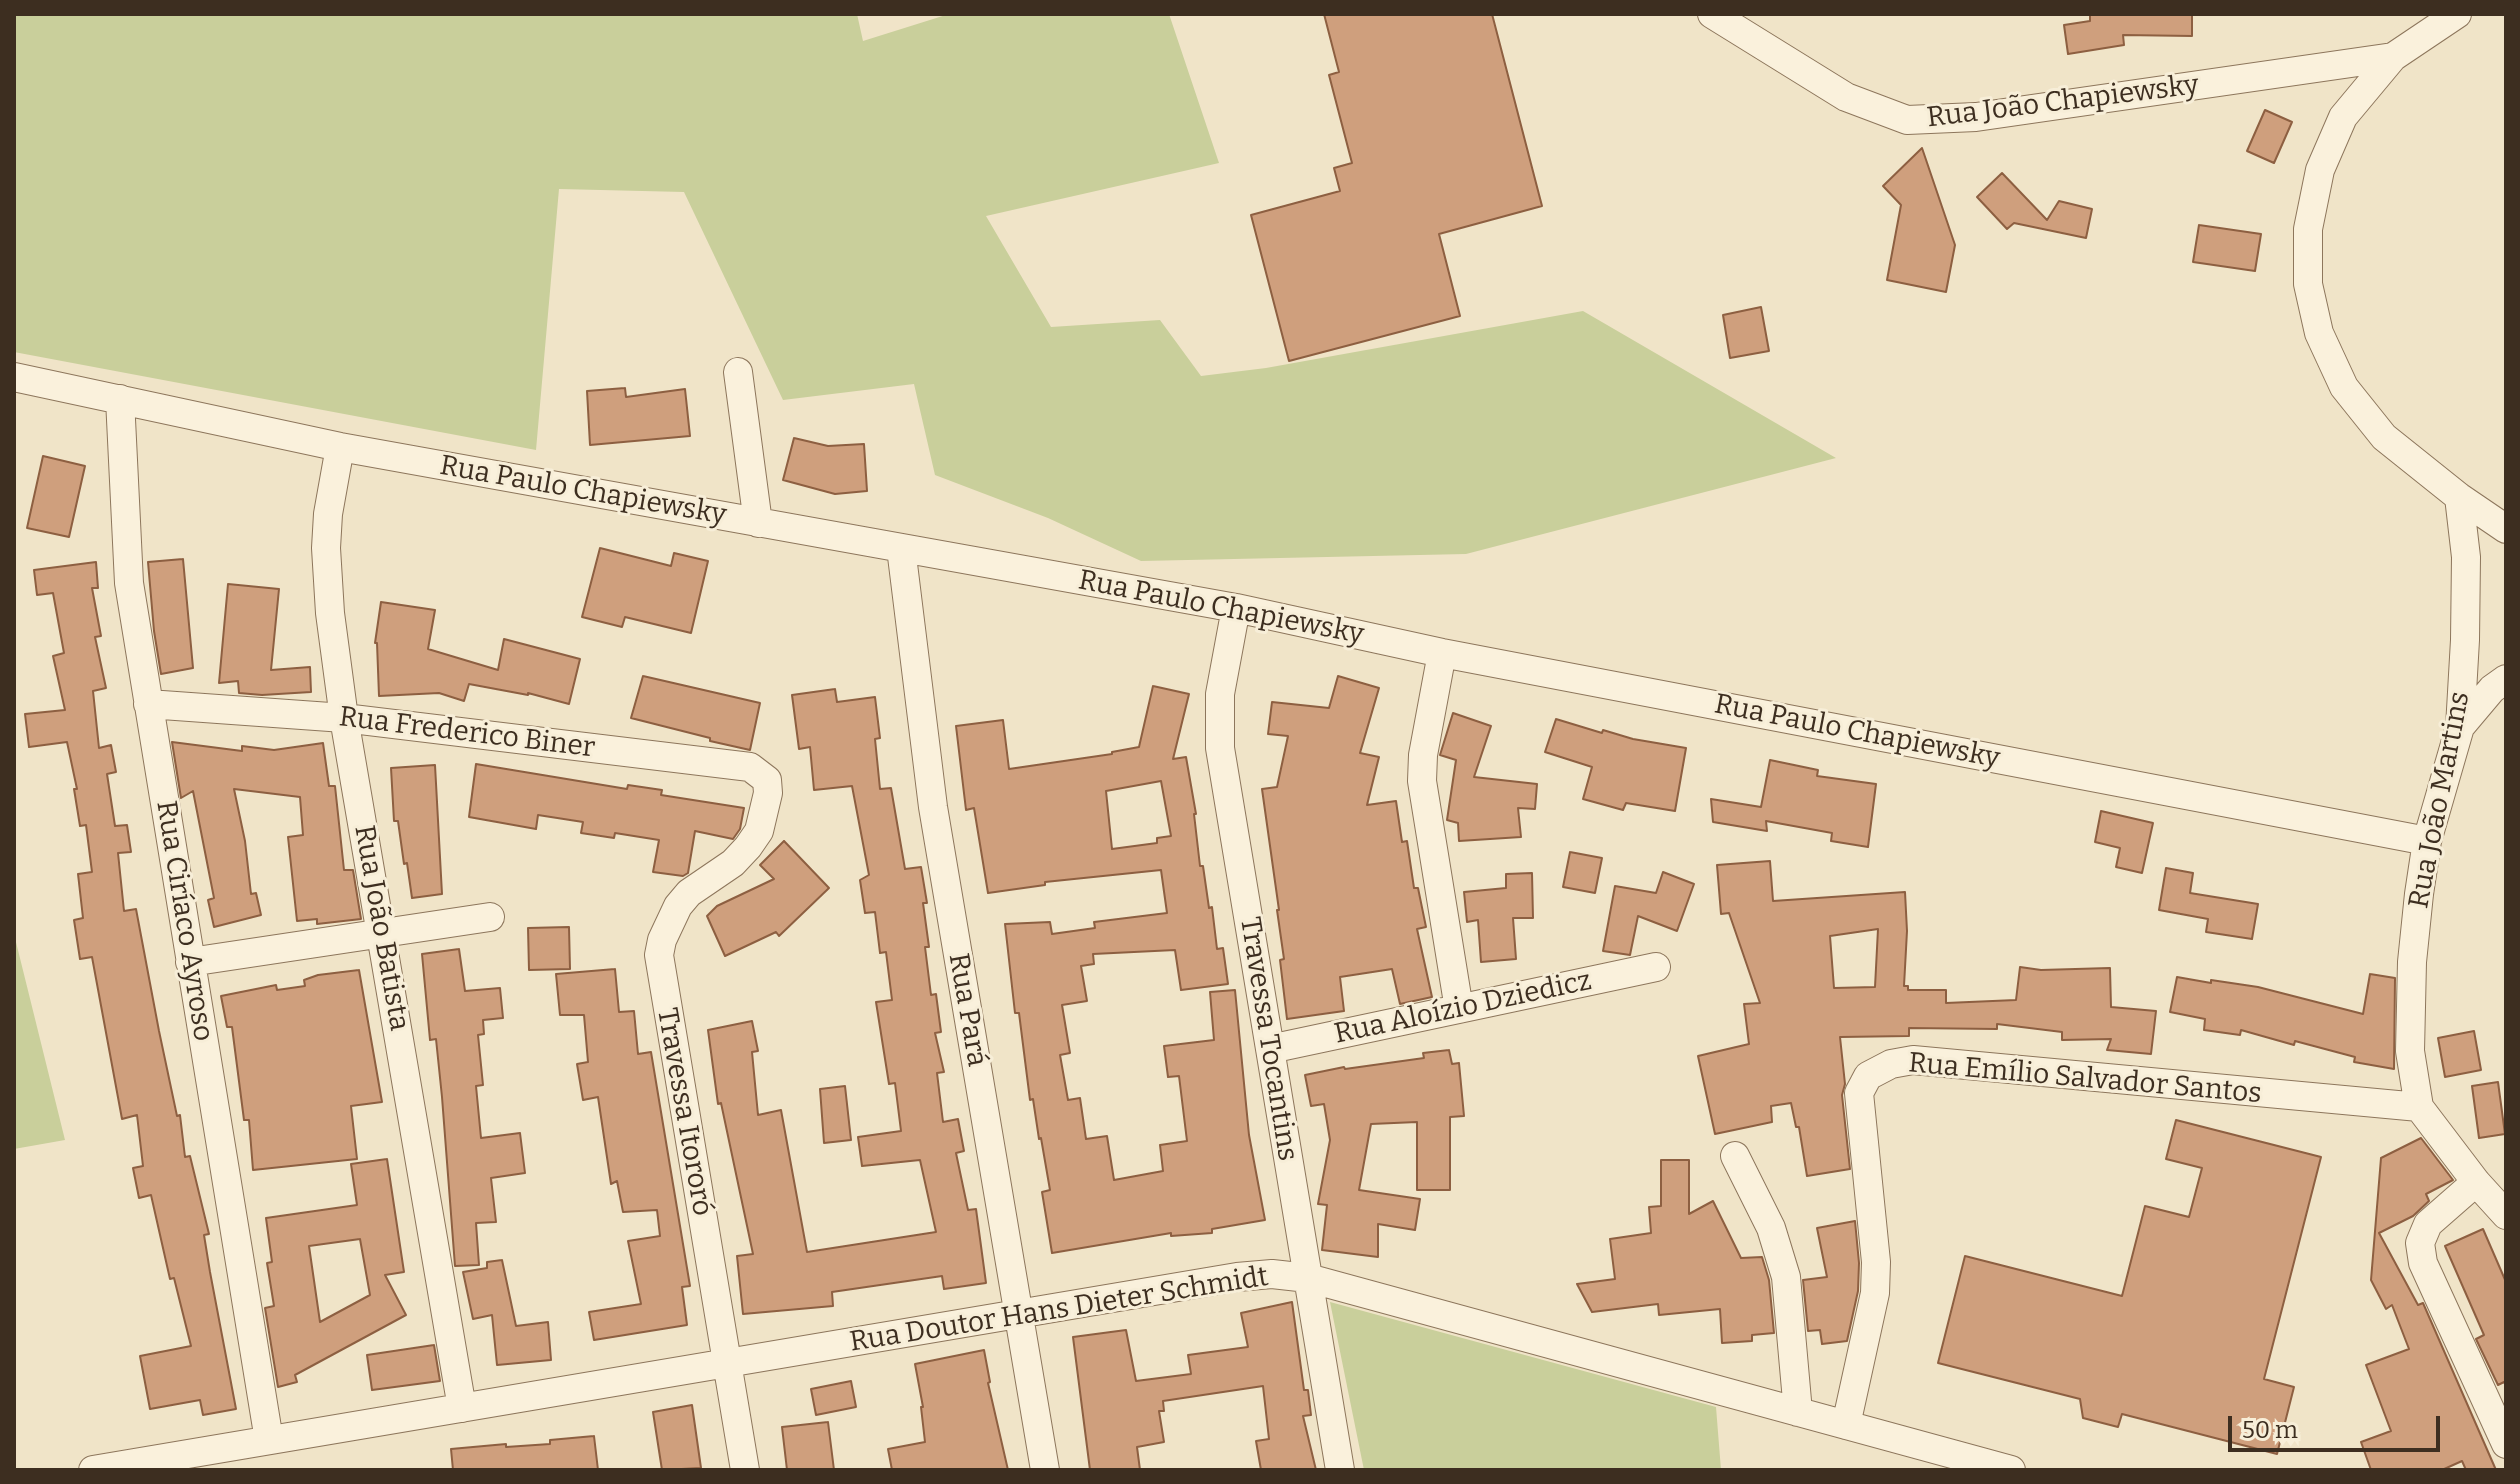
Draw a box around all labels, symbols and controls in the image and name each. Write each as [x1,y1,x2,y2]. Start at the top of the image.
street label: Rua João Chapiewsky [1925,69,2201,135]
street label: Rua Paulo Chapiewsky [437,449,729,533]
street label: Rua Paulo Chapiewsky [1075,564,1367,652]
street label: Rua Paulo Chapiewsky [1711,688,2003,776]
street label: Rua João Martins [2403,689,2477,911]
street label: Rua Frederico Biner [337,701,597,765]
street label: Rua Ciríaco Ayroso [148,798,220,1044]
street label: Rua João Batista [346,823,416,1033]
street label: Travessa Tocantins [1232,915,1304,1163]
street label: Rua Pará [941,951,993,1069]
street label: Rua Aloízio Dziedicz [1331,964,1595,1052]
street label: Travessa Itororó [649,1005,719,1219]
street label: Rua Emílio Salvador Santos [1907,1047,2263,1111]
street label: Rua Doutor Hans Dieter Schmidt [847,1260,1271,1360]
scale bar [2232,1400,2444,1450]
text: 50 m [2242,1416,2298,1444]

